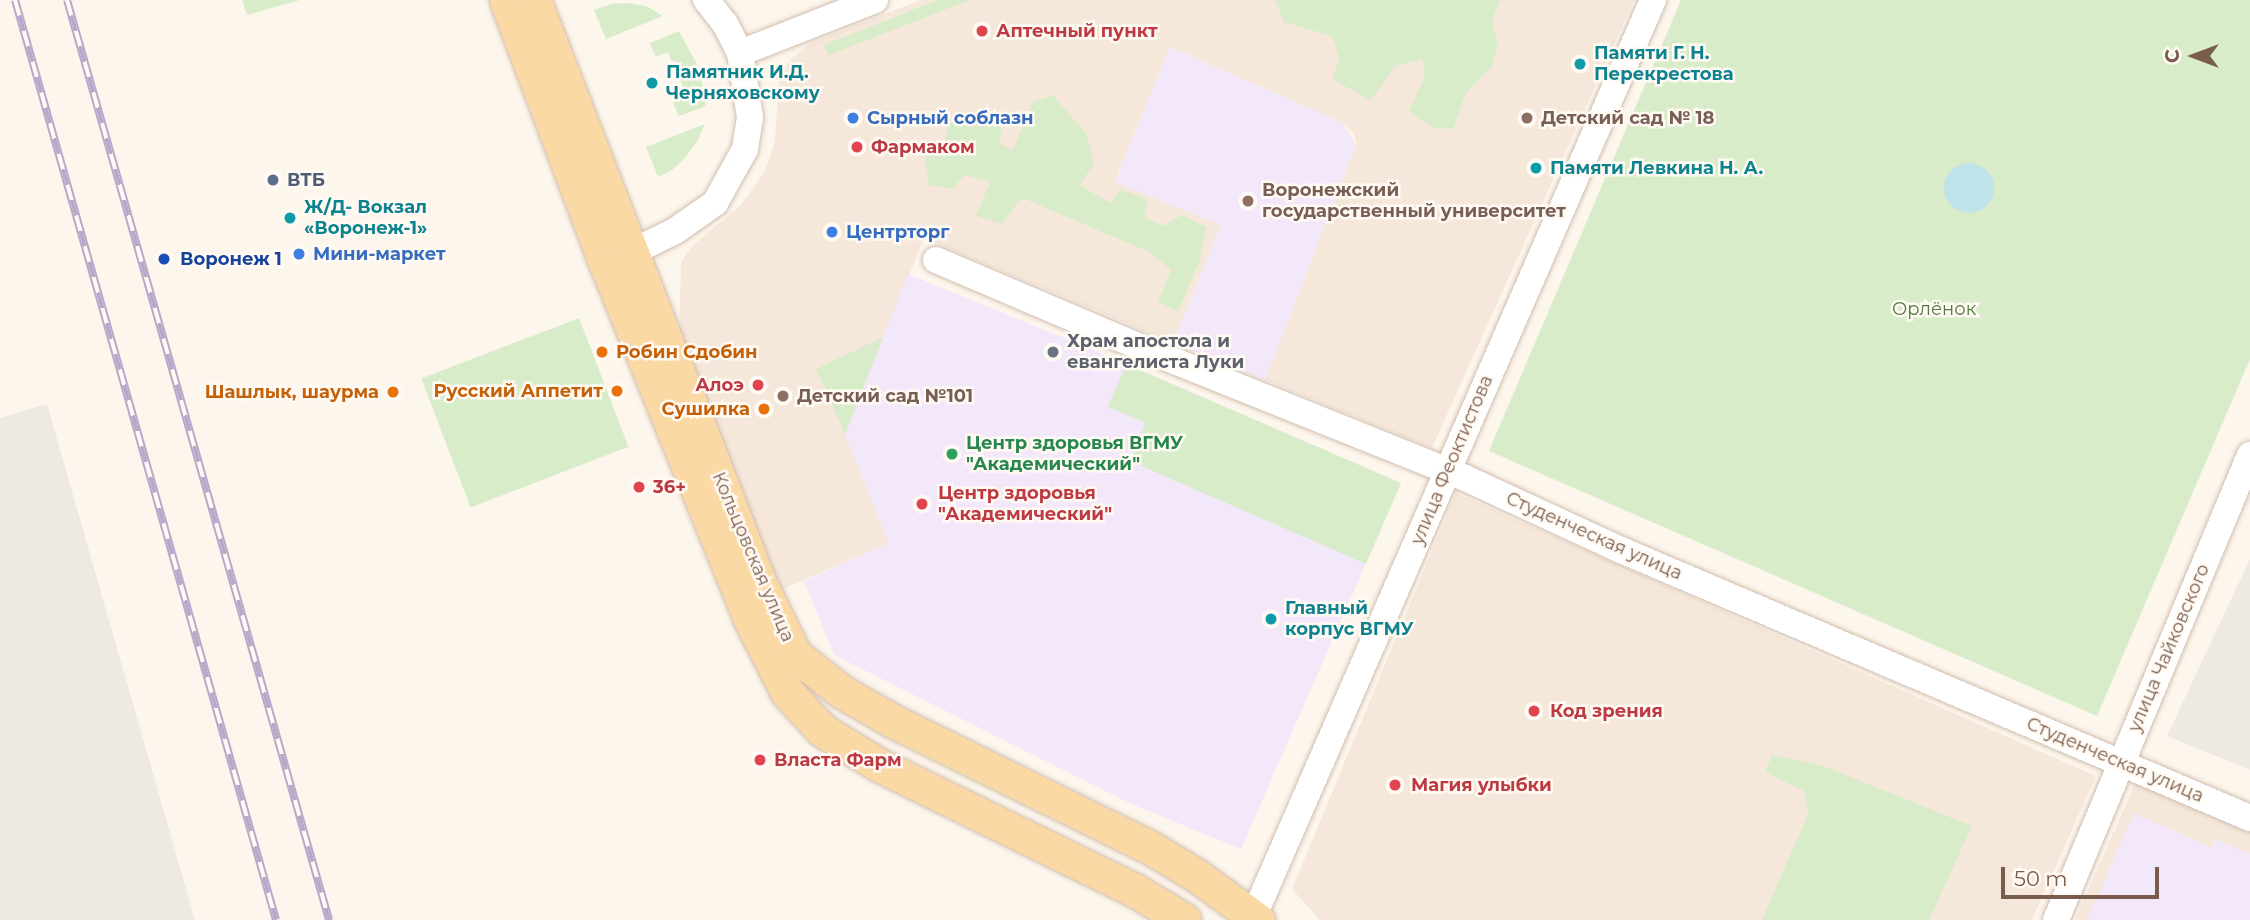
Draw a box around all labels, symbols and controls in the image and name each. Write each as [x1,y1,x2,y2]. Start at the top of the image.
place label: Аптечный пункт [996,20,1158,42]
north arrow [2159,21,2229,91]
marker: Аптечный пункт [974,23,990,39]
place label: Памяти Г. Н. Перекрестова [1594,43,1734,86]
text: С [2161,49,2184,63]
marker: Памяти Г. Н. Перекрестова [1572,56,1588,72]
place label: Памятник И.Д. Черняховскому [666,62,820,104]
marker: Памятник И.Д. Черняховскому [644,75,660,91]
place label: Сырный соблазн [867,107,1034,129]
place label: Детский сад № 18 [1541,107,1714,129]
marker: Сырный соблазн [845,110,861,126]
marker: Детский сад № 18 [1519,110,1535,126]
place label: Фармаком [871,136,975,158]
marker: Фармаком [849,139,865,155]
place label: Памяти Левкина Н. А. [1550,157,1763,179]
marker: Памяти Левкина Н. А. [1528,160,1544,176]
place label: ВТБ [287,169,325,191]
marker: ВТБ [265,172,281,188]
place label: Воронежский государственный университет [1262,180,1566,222]
marker: Воронежский государственный университет [1240,193,1256,209]
place label: Ж/Д- Вокзал «Воронеж-1» [304,197,427,240]
marker: Ж/Д- Вокзал «Воронеж-1» [282,210,298,226]
place label: Центрторг [846,221,950,243]
marker: Центрторг [824,224,840,240]
place label: Мини-маркет [313,243,446,265]
marker: Мини-маркет [291,246,307,262]
place label: Воронеж 1 [180,248,282,270]
marker: Воронеж 1 [154,249,174,269]
park label: Орлёнок [1892,298,1976,320]
place label: Храм апостола и евангелиста Луки [1067,331,1244,374]
place label: Робин Сдобин [616,341,758,363]
marker: Робин Сдобин [594,344,610,360]
marker: Храм апостола и евангелиста Луки [1045,344,1061,360]
street label: улица Феоктистова [1406,372,1498,548]
place label: Алоэ [695,374,744,396]
marker: Алоэ [750,377,766,393]
place label: Русский Аппетит [434,380,603,402]
place label: Шашлык, шаурма [205,381,379,403]
marker: Русский Аппетит [609,383,625,399]
marker: Шашлык, шаурма [385,384,401,400]
place label: Детский сад №101 [797,385,973,407]
marker: Детский сад №101 [775,388,791,404]
place label: Сушилка [661,398,750,420]
marker: Сушилка [756,401,772,417]
place label: Центр здоровья ВГМУ "Академический" [966,433,1183,476]
marker: Центр здоровья ВГМУ "Академический" [944,446,960,462]
street label: Кольцовская улица [707,469,799,645]
place label: 36+ [653,476,686,498]
marker: 36+ [631,479,647,495]
place label: Центр здоровья "Академический" [938,483,1112,526]
street label: Студенческая улица [1503,487,1685,585]
marker: Центр здоровья "Академический" [912,494,932,514]
street label: улица Чайковского [2124,561,2214,735]
place label: Главный корпус ВГМУ [1285,598,1414,640]
marker: Главный корпус ВГМУ [1263,611,1279,627]
place label: Код зрения [1550,700,1663,722]
marker: Код зрения [1524,701,1544,721]
street label: Студенческая улица [2023,713,2207,807]
place label: Власта Фарм [774,749,902,771]
marker: Власта Фарм [752,752,768,768]
place label: Магия улыбки [1411,774,1552,796]
marker: Магия улыбки [1385,775,1405,795]
scale bar [2005,853,2162,897]
text: 50 m [2014,866,2068,891]

